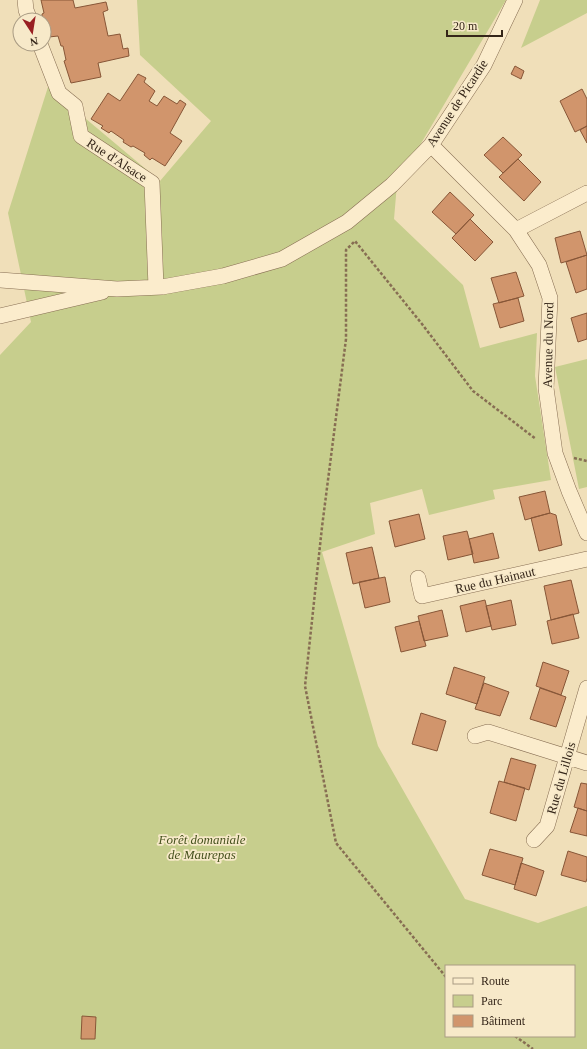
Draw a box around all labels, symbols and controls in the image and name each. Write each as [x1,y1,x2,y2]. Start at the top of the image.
north arrow [12,12,52,52]
scale bar [447,12,502,38]
text: 20 m [453,19,478,33]
text: N [29,35,39,48]
street label: Avenue de Picardie [423,56,491,149]
street label: Rue d'Alsace [84,135,150,185]
street label: Avenue du Nord [540,302,556,388]
street label: Rue du Hainaut [454,563,537,596]
street label: Rue du Lillois [544,740,578,816]
park label: Forêt domaniale de Maurepas [157,832,246,862]
legend [445,965,575,1037]
text: Route [481,974,510,988]
text: Parc [481,994,502,1008]
text: Bâtiment [481,1014,526,1028]

